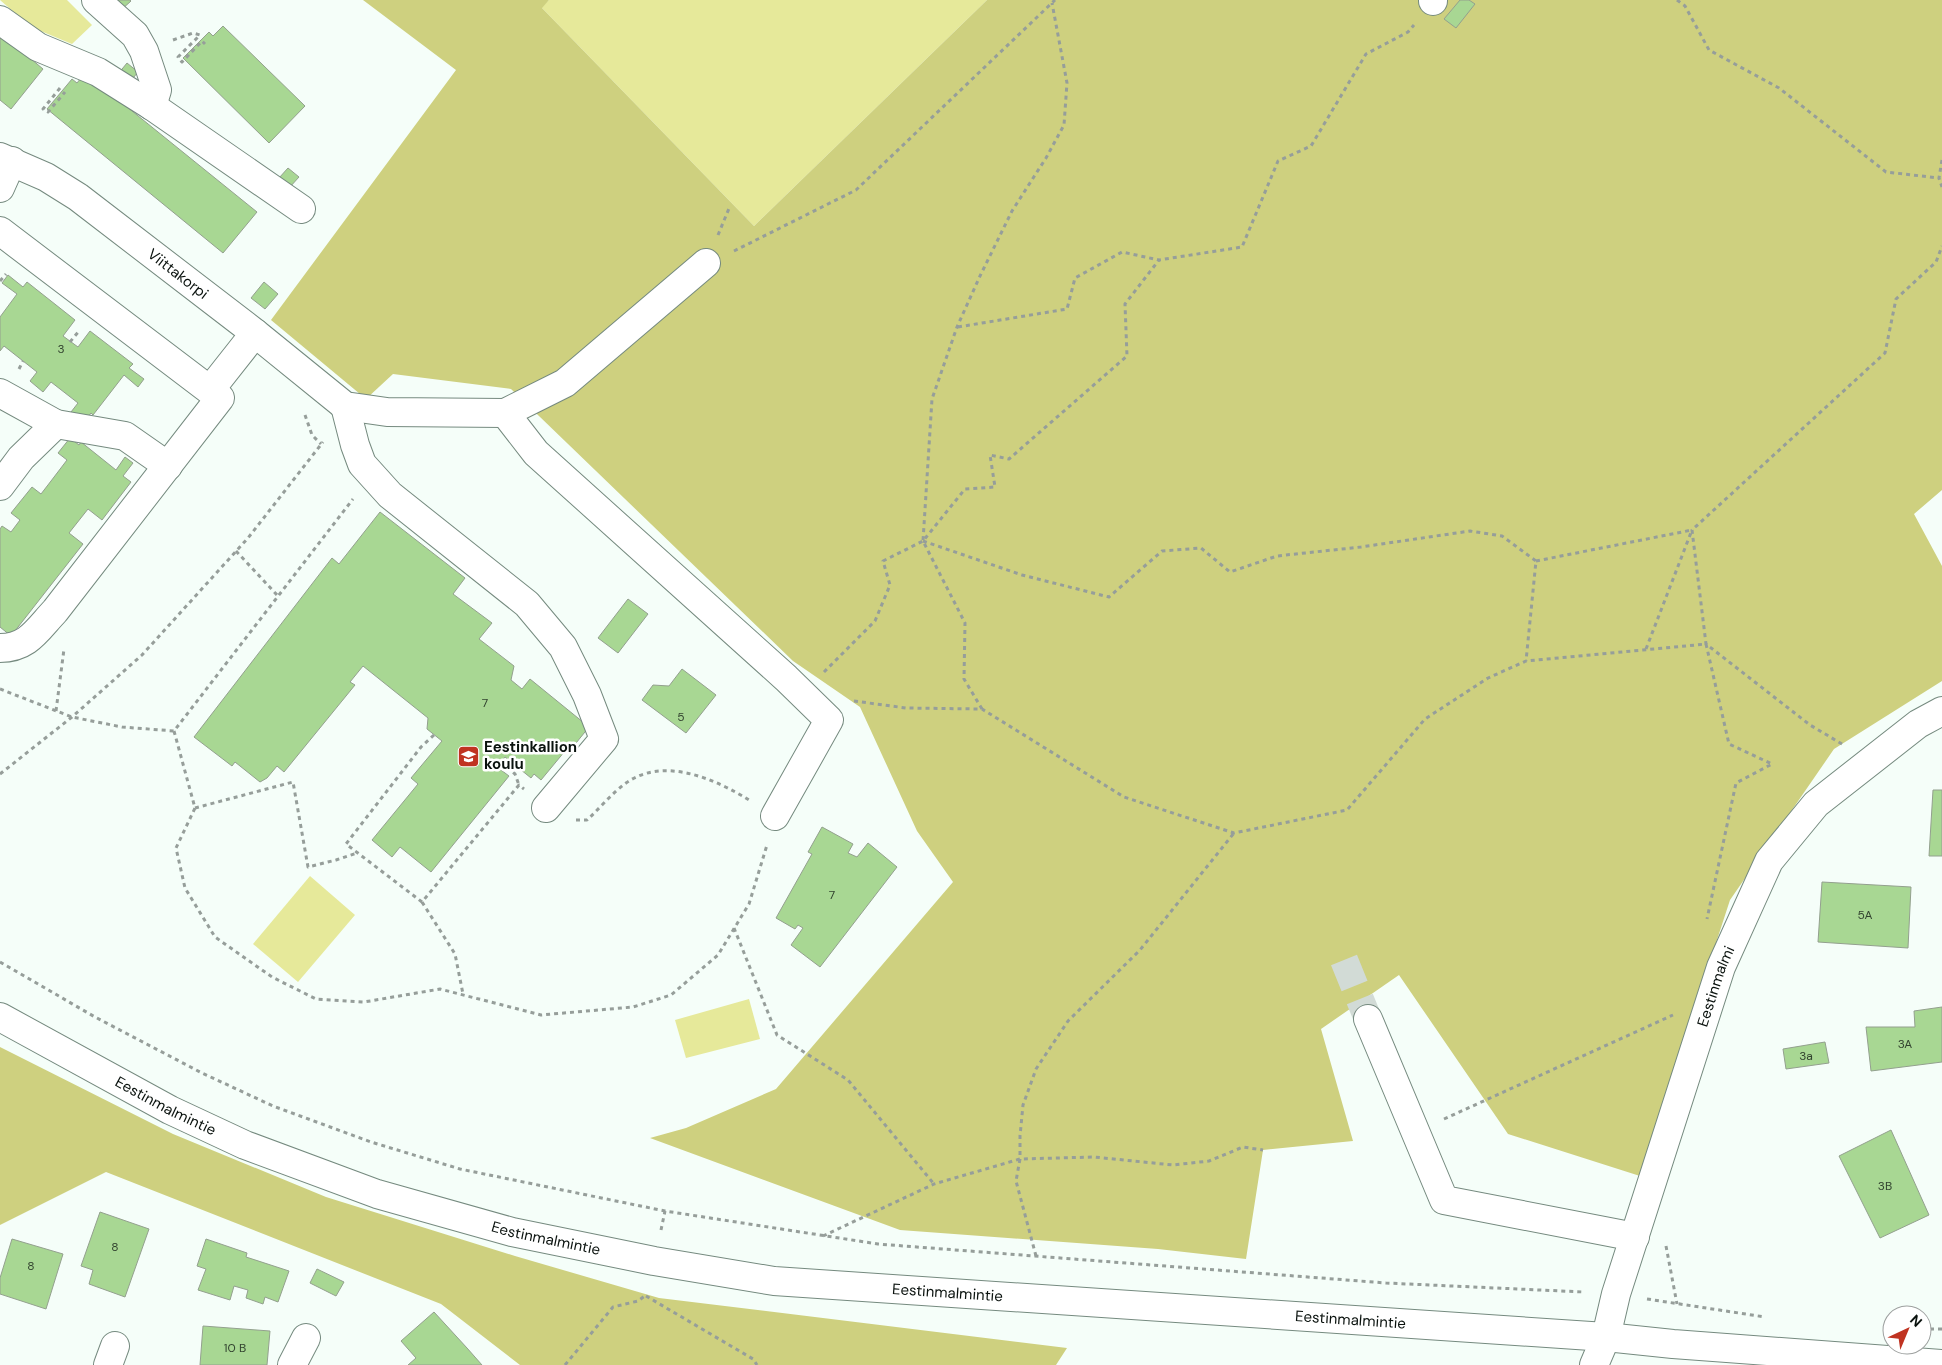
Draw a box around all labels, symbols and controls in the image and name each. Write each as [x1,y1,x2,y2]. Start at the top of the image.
street label: Viittakorpi [143,244,213,304]
house number: 3 [57,341,65,357]
house number: 7 [482,695,488,711]
house number: 5 [677,709,685,725]
place label: Eestinkallion koulu [484,737,577,774]
school or university icon: Eestinkallion koulu [456,744,480,768]
house number: 7 [829,887,835,903]
house number: 5A [1858,907,1872,923]
street label: Eestinmalmi [1692,943,1739,1029]
house number: 3A [1898,1036,1912,1052]
house number: 3a [1799,1048,1813,1064]
street label: Eestinmalmintie [111,1072,219,1140]
house number: 3B [1878,1178,1892,1194]
street label: Eestinmalmintie [489,1217,602,1260]
house number: 8 [111,1239,119,1255]
house number: 8 [27,1258,35,1274]
street label: Eestinmalmintie [891,1279,1003,1306]
north arrow [1882,1305,1932,1355]
street label: Eestinmalmintie [1295,1306,1407,1334]
text: N [1906,1311,1926,1331]
house number: 10 B [224,1340,246,1356]

